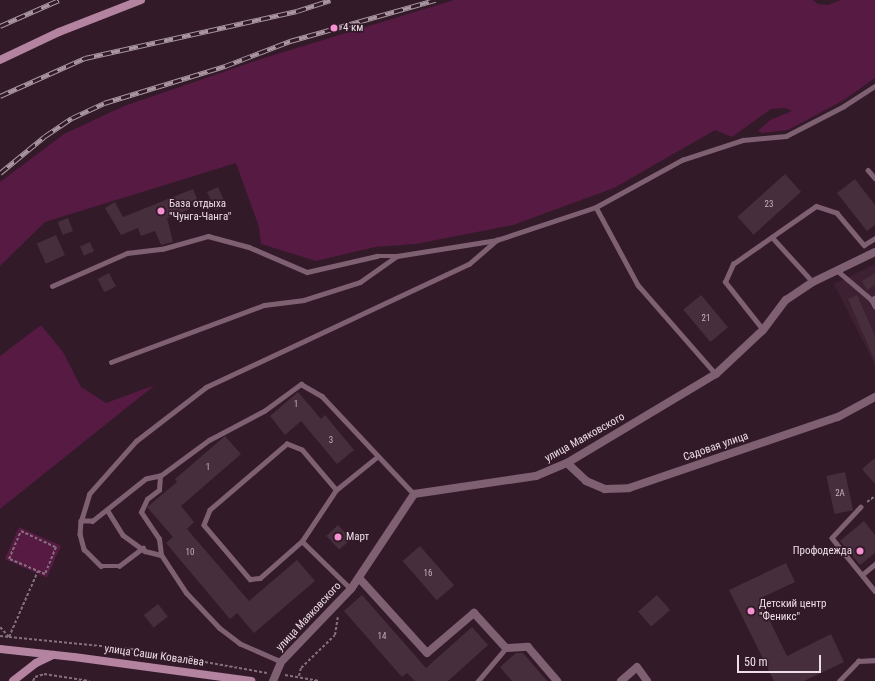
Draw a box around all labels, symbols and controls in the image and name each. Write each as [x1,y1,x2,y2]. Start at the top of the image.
place label: 4 км [343,21,363,35]
marker: 4 км [328,22,340,34]
place label: База отдыха "Чунга-Чанга" [169,198,231,224]
house number: 23 [765,199,773,209]
marker: База отдыха "Чунга-Чанга" [156,206,166,216]
house number: 21 [702,313,710,323]
house number: 1 [294,399,298,409]
street label: улица Маяковского [543,411,627,465]
street label: Садовая улица [682,430,750,464]
house number: 3 [329,435,333,445]
house number: 1 [206,462,210,472]
house number: 2А [835,488,845,498]
place label: Март [346,530,369,544]
marker: Март [333,532,343,542]
place label: Профодежда [793,544,852,558]
marker: Профодежда [855,546,865,556]
house number: 10 [186,547,194,557]
house number: 16 [424,568,432,578]
street label: улица Маяковского [274,580,344,654]
place label: Детский центр "Феникс" [759,598,826,624]
marker: Детский центр "Феникс" [746,606,756,616]
house number: 14 [378,631,386,641]
street label: улица Саши Ковалёва [103,642,205,670]
scale bar [739,647,823,673]
text: 50 m [744,655,768,669]

